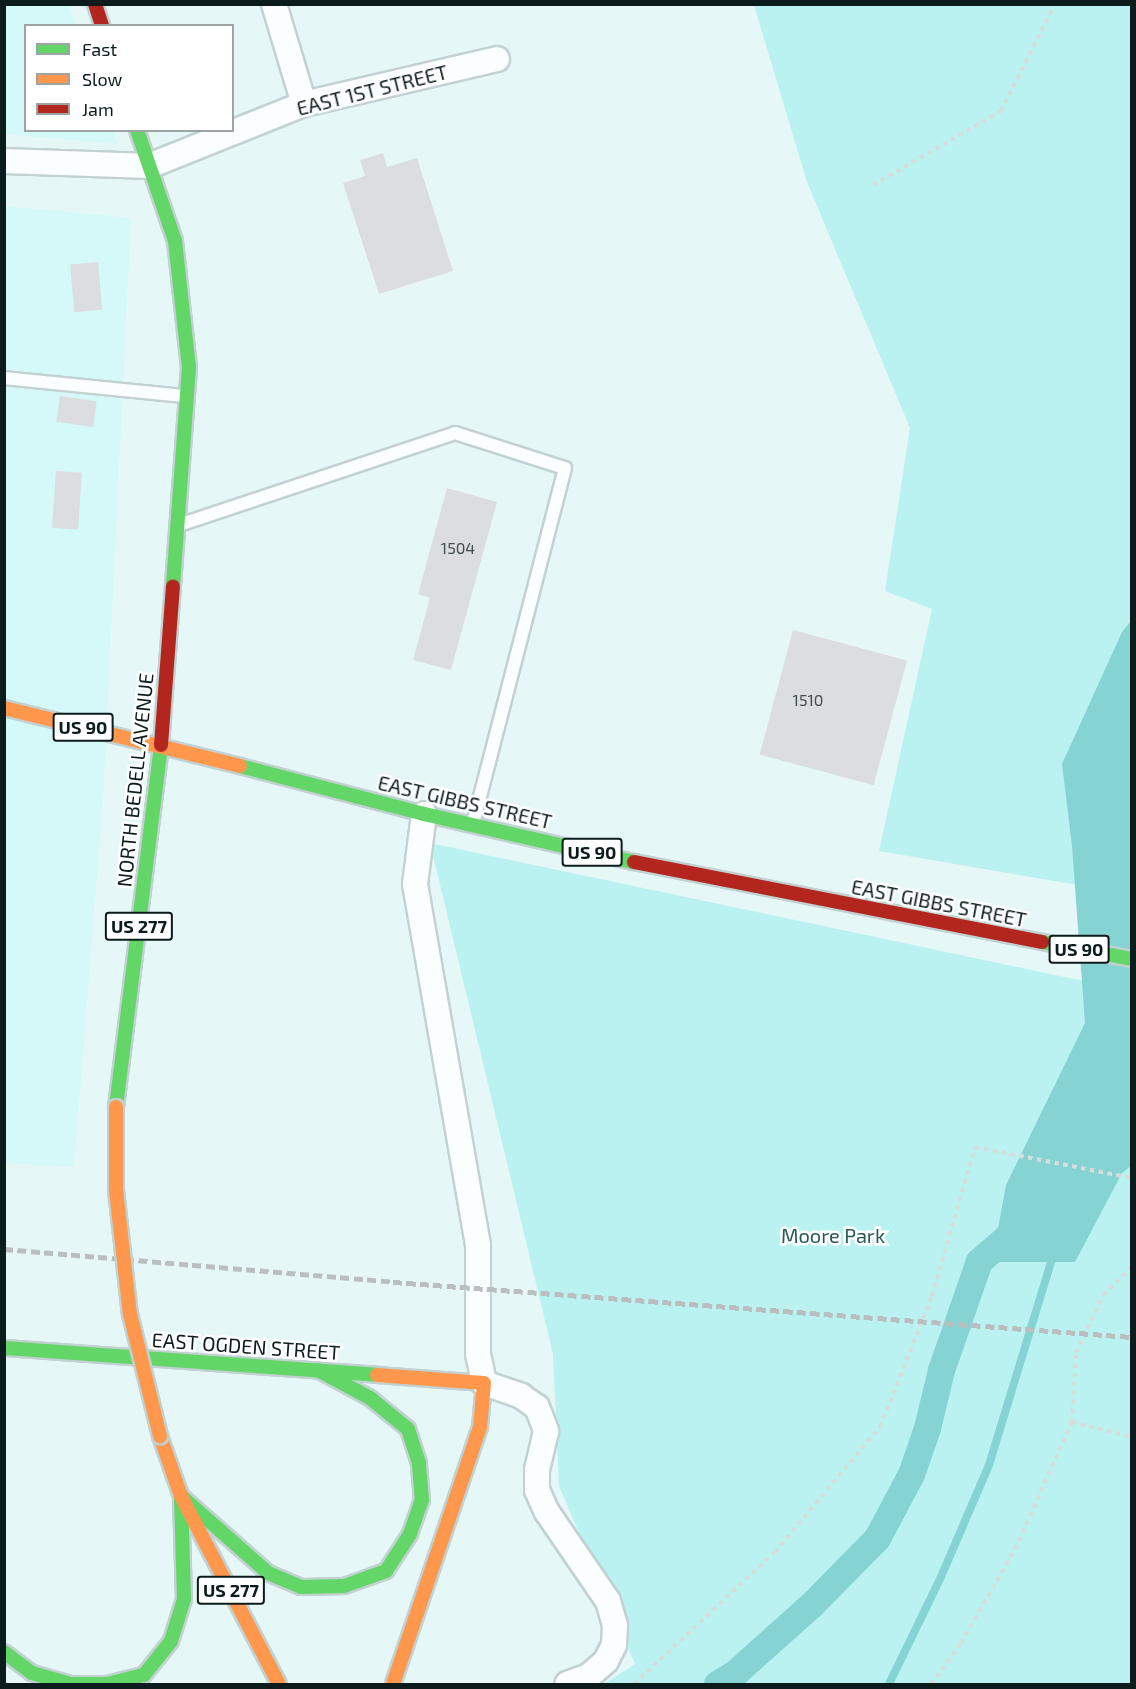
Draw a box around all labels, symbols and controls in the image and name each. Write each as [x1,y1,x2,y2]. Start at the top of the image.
legend [24,24,234,132]
text: Fast [82,38,117,60]
street label: EAST 1ST STREET [294,60,450,120]
text: Slow [82,68,122,90]
text: Jam [82,98,114,120]
house number: 1504 [441,538,475,558]
street label: NORTH BEDELL AVENUE [112,671,158,889]
house number: 1510 [793,690,823,710]
road number: US 90 [52,712,115,742]
street label: EAST GIBBS STREET [375,770,555,834]
road number: US 90 [560,837,624,867]
street label: EAST GIBBS STREET [849,874,1029,932]
road number: US 277 [104,911,174,941]
road number: US 90 [1048,934,1110,964]
park label: Moore Park [781,1223,885,1247]
street label: EAST OGDEN STREET [151,1327,341,1365]
road number: US 277 [196,1575,266,1605]

